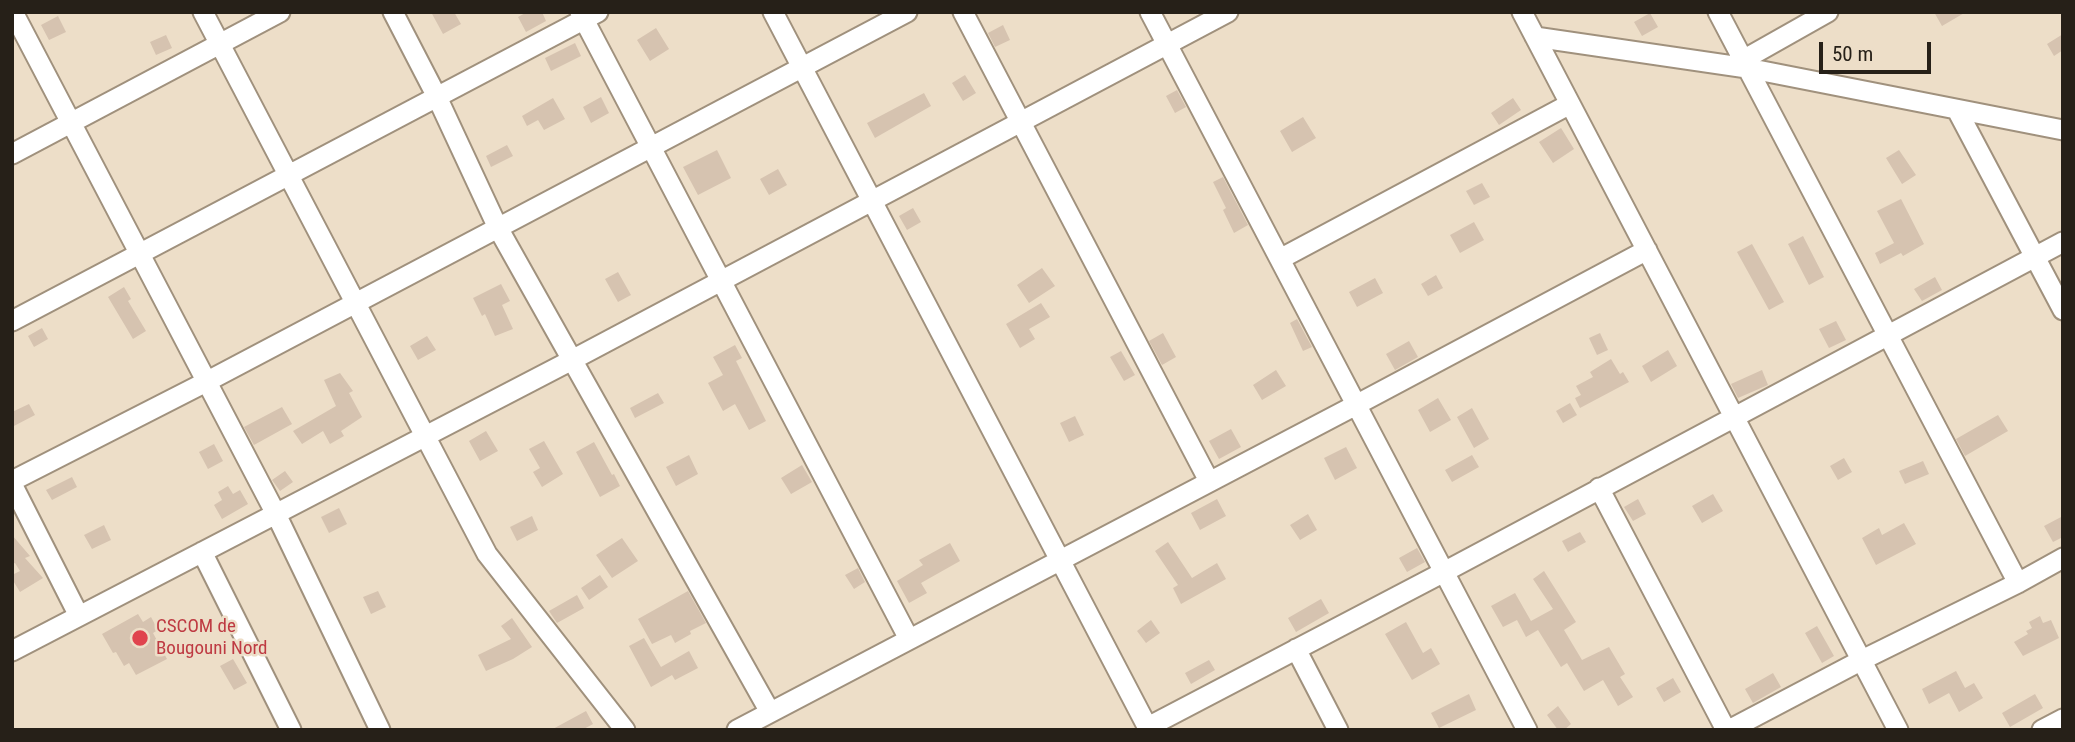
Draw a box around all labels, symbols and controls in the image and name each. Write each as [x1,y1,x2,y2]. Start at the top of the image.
scale bar [1823,28,1935,72]
text: 50 m [1832,42,1873,66]
place label: CSCOM de Bougouni Nord [156,616,267,660]
marker: CSCOM de Bougouni Nord [130,628,150,648]

